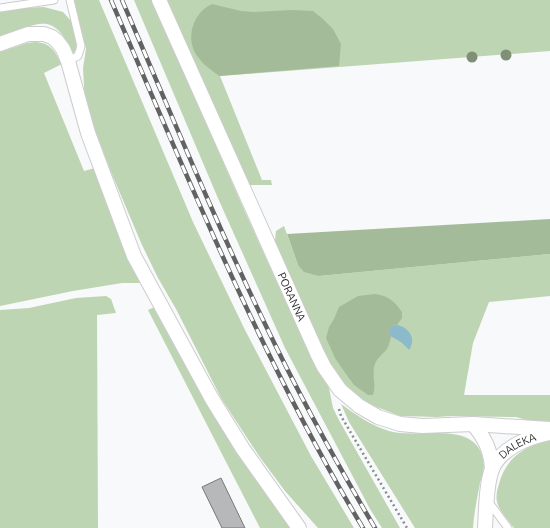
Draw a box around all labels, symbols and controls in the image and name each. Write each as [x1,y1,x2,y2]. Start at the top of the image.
street label: PORANNA [276,270,308,324]
street label: DALEKA [496,430,538,461]

